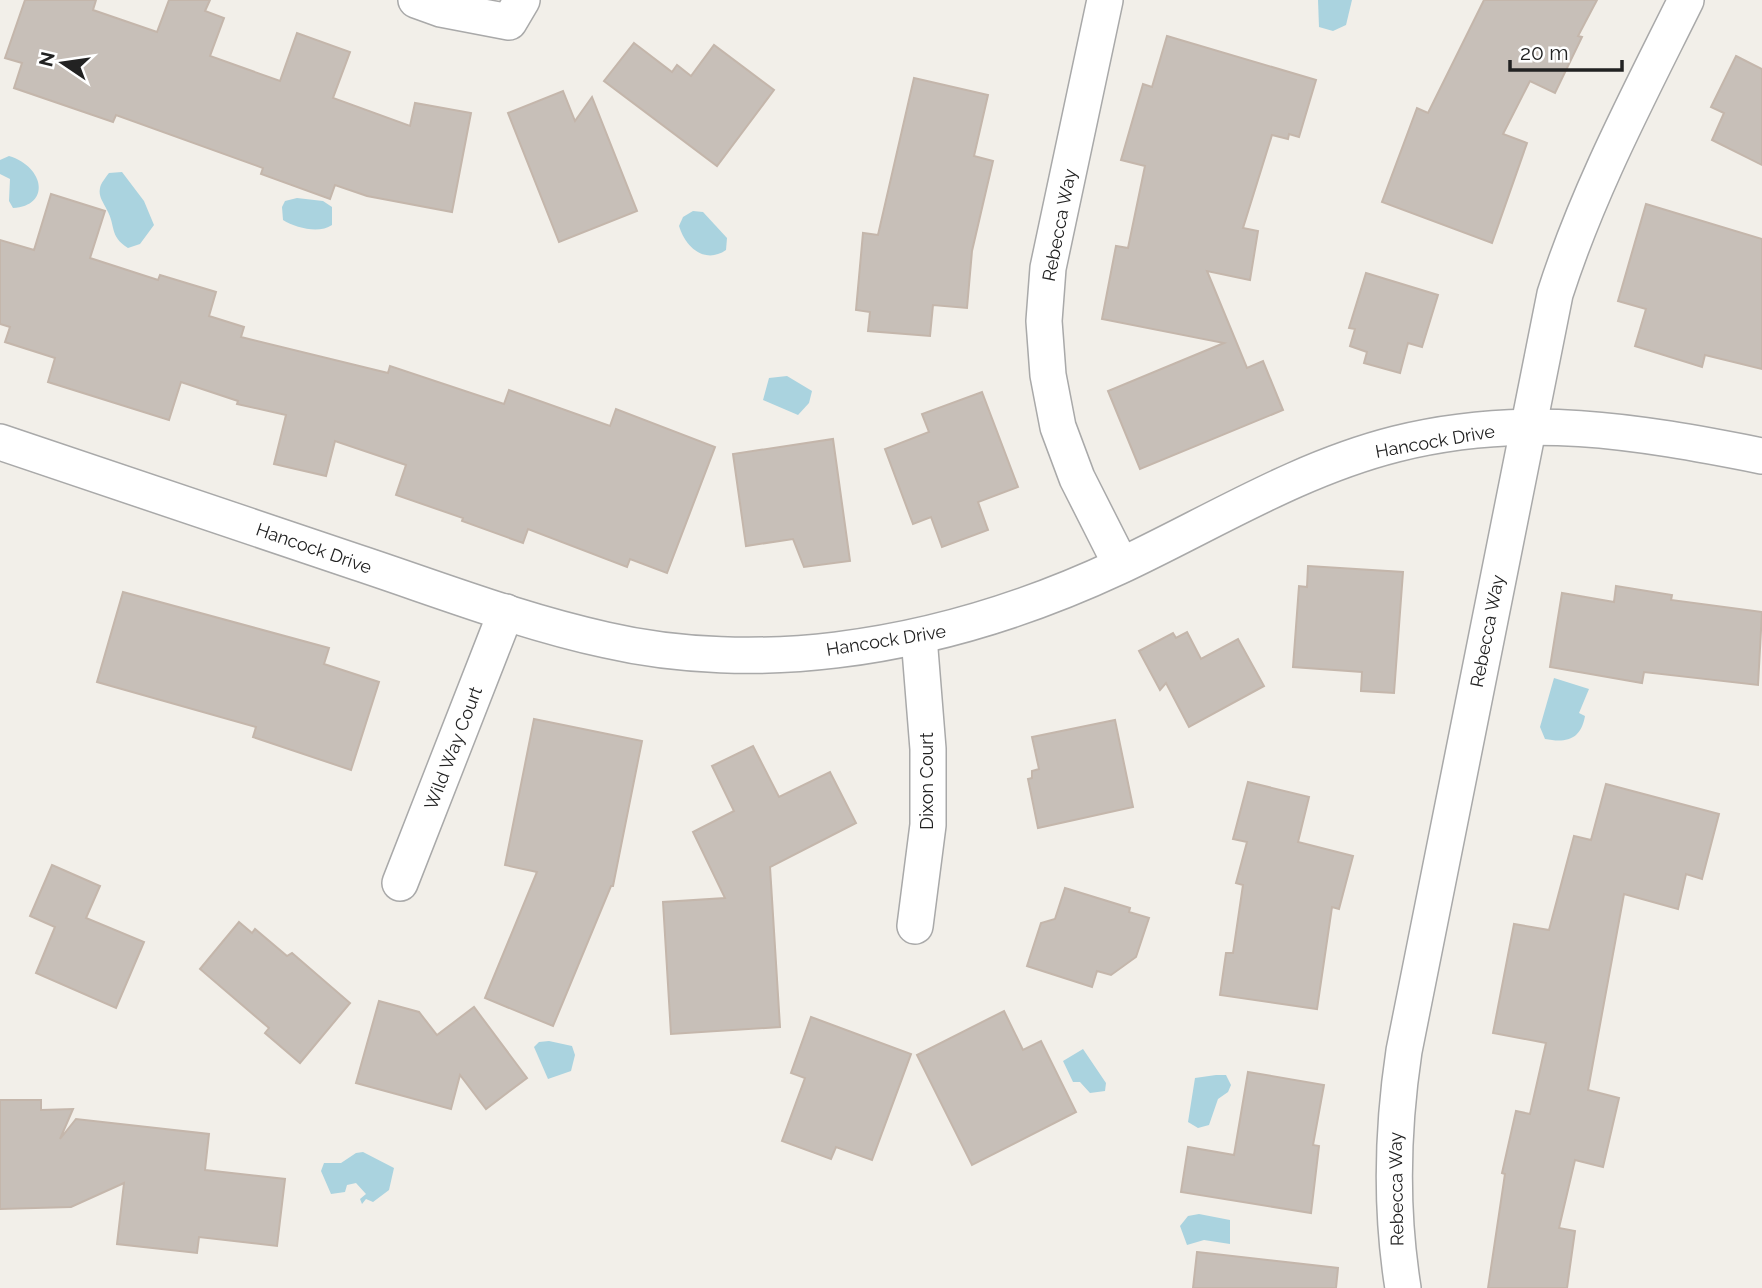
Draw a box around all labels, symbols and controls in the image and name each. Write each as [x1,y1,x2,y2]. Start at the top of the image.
north arrow [28,28,98,98]
scale bar [1510,28,1622,72]
text: 20 m [1520,40,1568,65]
text: N [34,50,59,69]
street label: Rebecca Way [1038,167,1080,283]
street label: Hancock Drive [1374,420,1497,462]
street label: Hancock Drive [253,518,375,578]
street label: Rebecca Way [1466,573,1508,689]
street label: Hancock Drive [825,620,948,660]
street label: Wild Way Court [420,683,486,813]
street label: Dixon Court [916,732,937,830]
street label: Rebecca Way [1384,1131,1407,1246]

